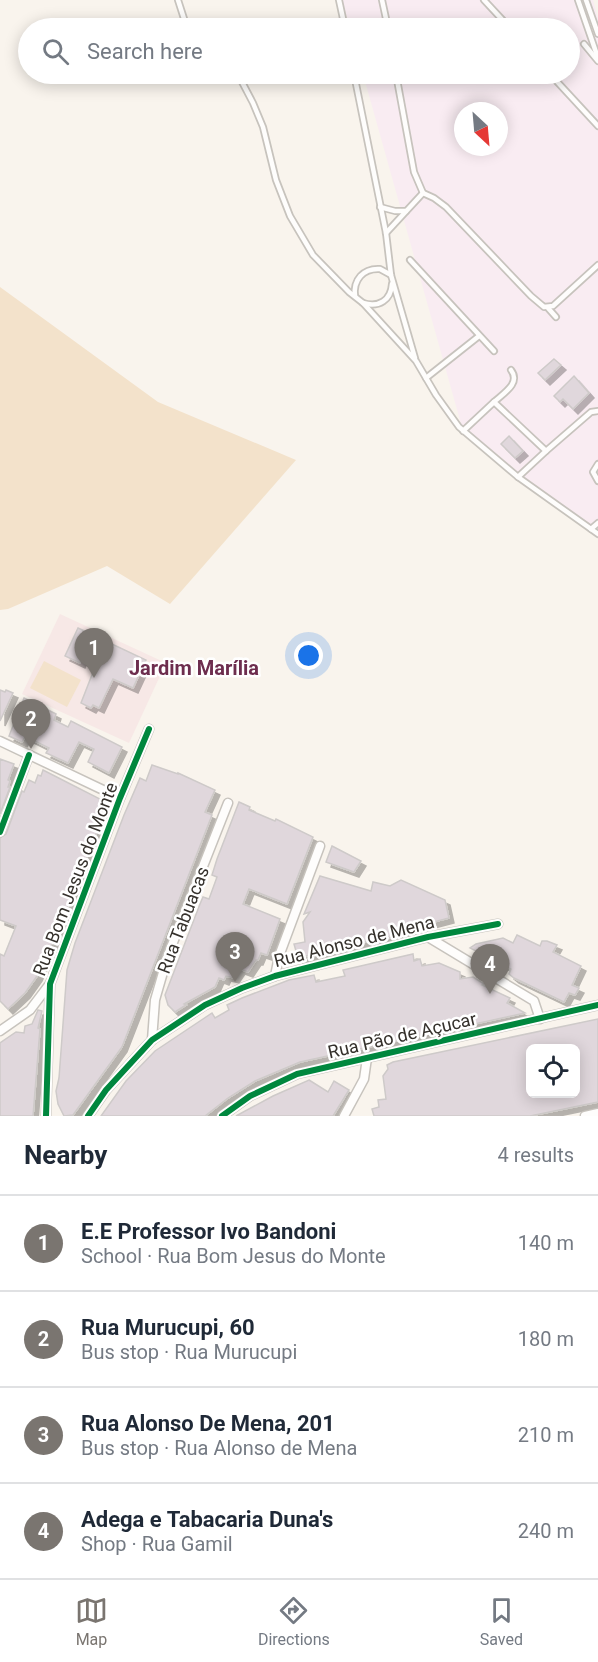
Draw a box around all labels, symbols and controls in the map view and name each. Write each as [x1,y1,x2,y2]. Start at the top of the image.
search box [18,18,580,84]
icon: search [39,35,72,68]
text: Search here [87,39,203,64]
north arrow [454,102,508,156]
pin: 1 [74,628,113,678]
your location [294,641,323,670]
district label: Jardim Marília [129,656,259,680]
pin: 2 [12,700,51,749]
street label: Rua Bom Jesus do Monte [28,779,122,979]
street label: Rua Tabuacas [153,864,213,976]
street label: Rua Alonso de Mena [272,911,436,971]
pin: 3 [216,932,254,982]
pin: 4 [470,944,510,994]
street label: Rua Pão de Açucar [326,1008,478,1062]
map controls [526,1044,580,1098]
button: locate [526,1044,580,1098]
text: Nearby [24,1140,107,1170]
text: 4 results [498,1143,574,1167]
text: E.E Professor Ivo Bandoni [81,1219,336,1244]
text: 1 [38,1231,49,1255]
text: 140 m [518,1231,574,1255]
text: School · Rua Bom Jesus do Monte [81,1244,386,1268]
text: Rua Murucupi, 60 [81,1315,255,1340]
text: 2 [38,1327,49,1351]
text: 180 m [518,1327,574,1351]
text: Bus stop · Rua Murucupi [81,1340,297,1364]
text: Rua Alonso De Mena, 201 [81,1411,335,1436]
text: 3 [38,1423,49,1447]
text: 210 m [518,1423,574,1447]
text: Bus stop · Rua Alonso de Mena [81,1436,357,1460]
text: Adega e Tabacaria Duna's [81,1507,333,1532]
text: 4 [38,1519,49,1543]
text: 240 m [518,1519,574,1543]
text: Shop · Rua Gamil [81,1532,233,1556]
tab: Map [75,1594,108,1649]
tab: Directions [258,1594,330,1649]
tab: Saved [480,1594,523,1649]

